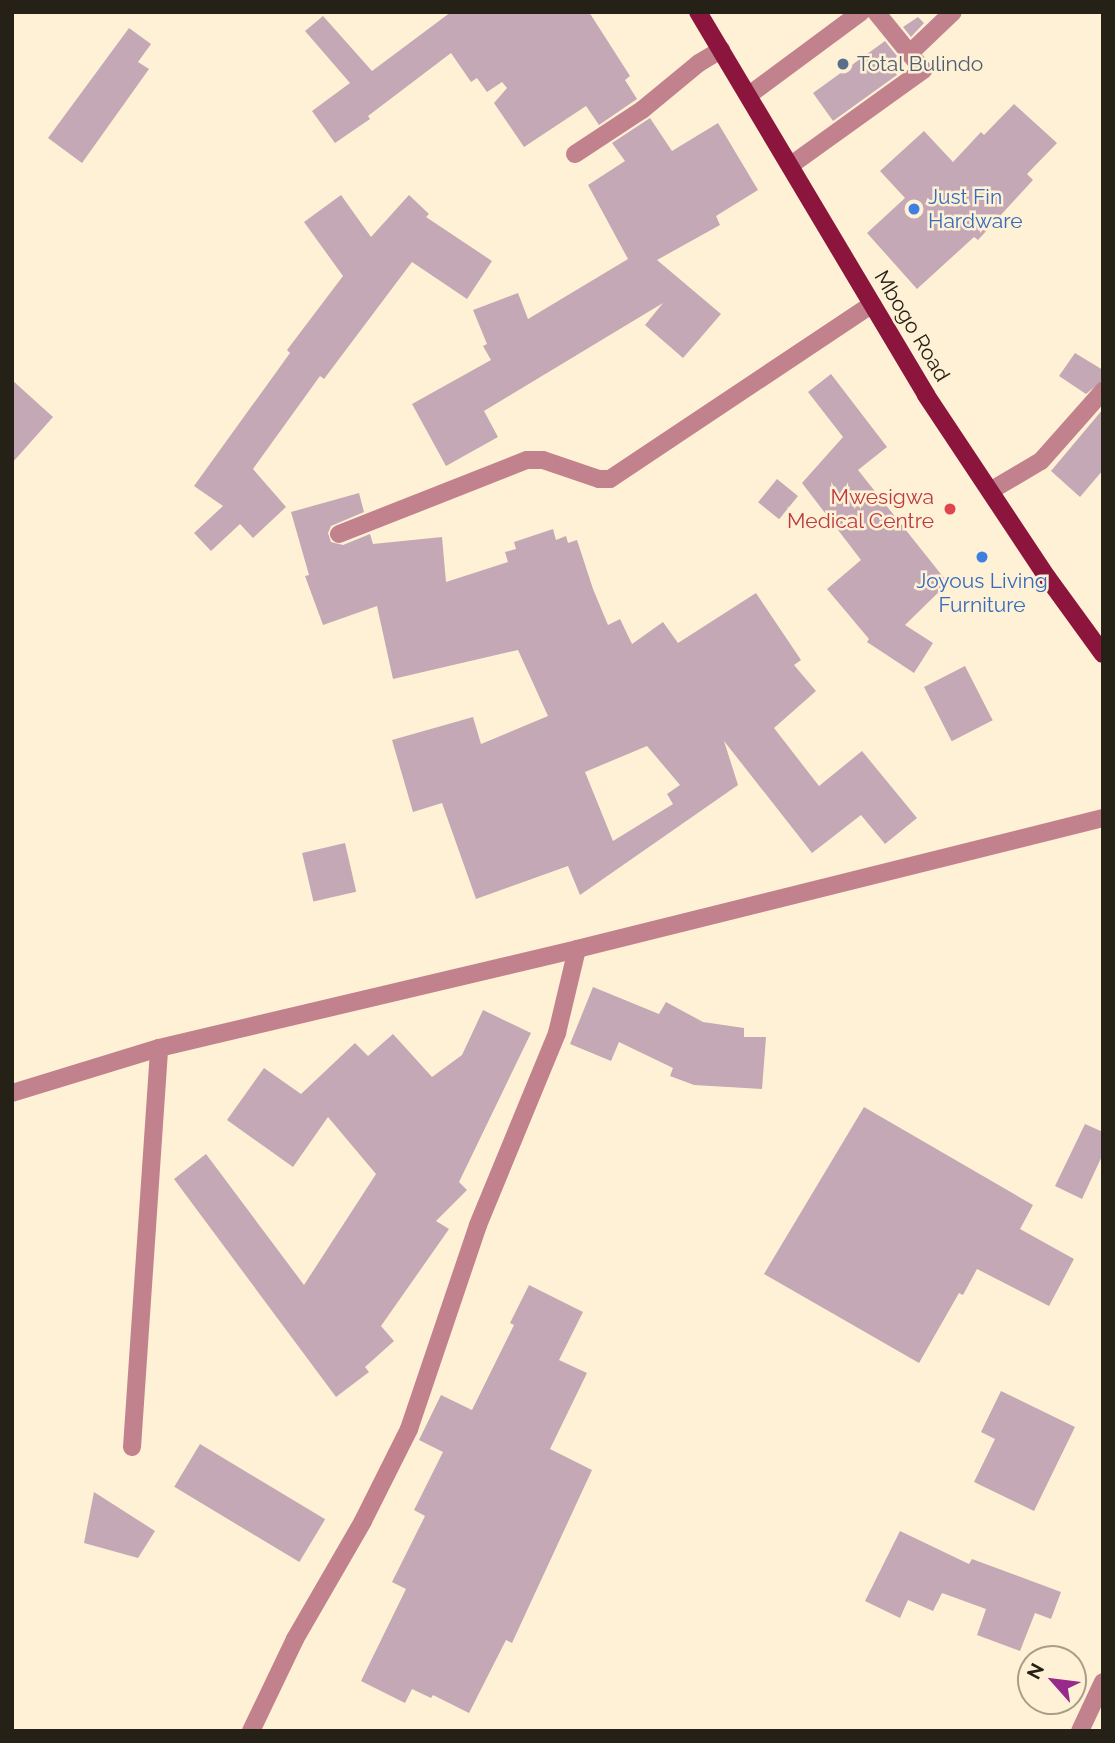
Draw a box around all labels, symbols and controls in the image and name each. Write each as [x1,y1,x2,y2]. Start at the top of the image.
place label: Total Bulindo [857,51,984,77]
marker: Total Bulindo [835,56,851,72]
place label: Just Fin Hardware [928,184,1023,234]
marker: Just Fin Hardware [906,201,922,217]
street label: Mbogo Road [869,266,955,386]
place label: Mwesigwa Medical Centre [786,484,934,534]
marker: Mwesigwa Medical Centre [940,499,960,519]
marker: Joyous Living Furniture [974,549,990,565]
place label: Joyous Living Furniture [916,568,1048,618]
north arrow [1017,1645,1087,1715]
text: N [1022,1660,1048,1683]

